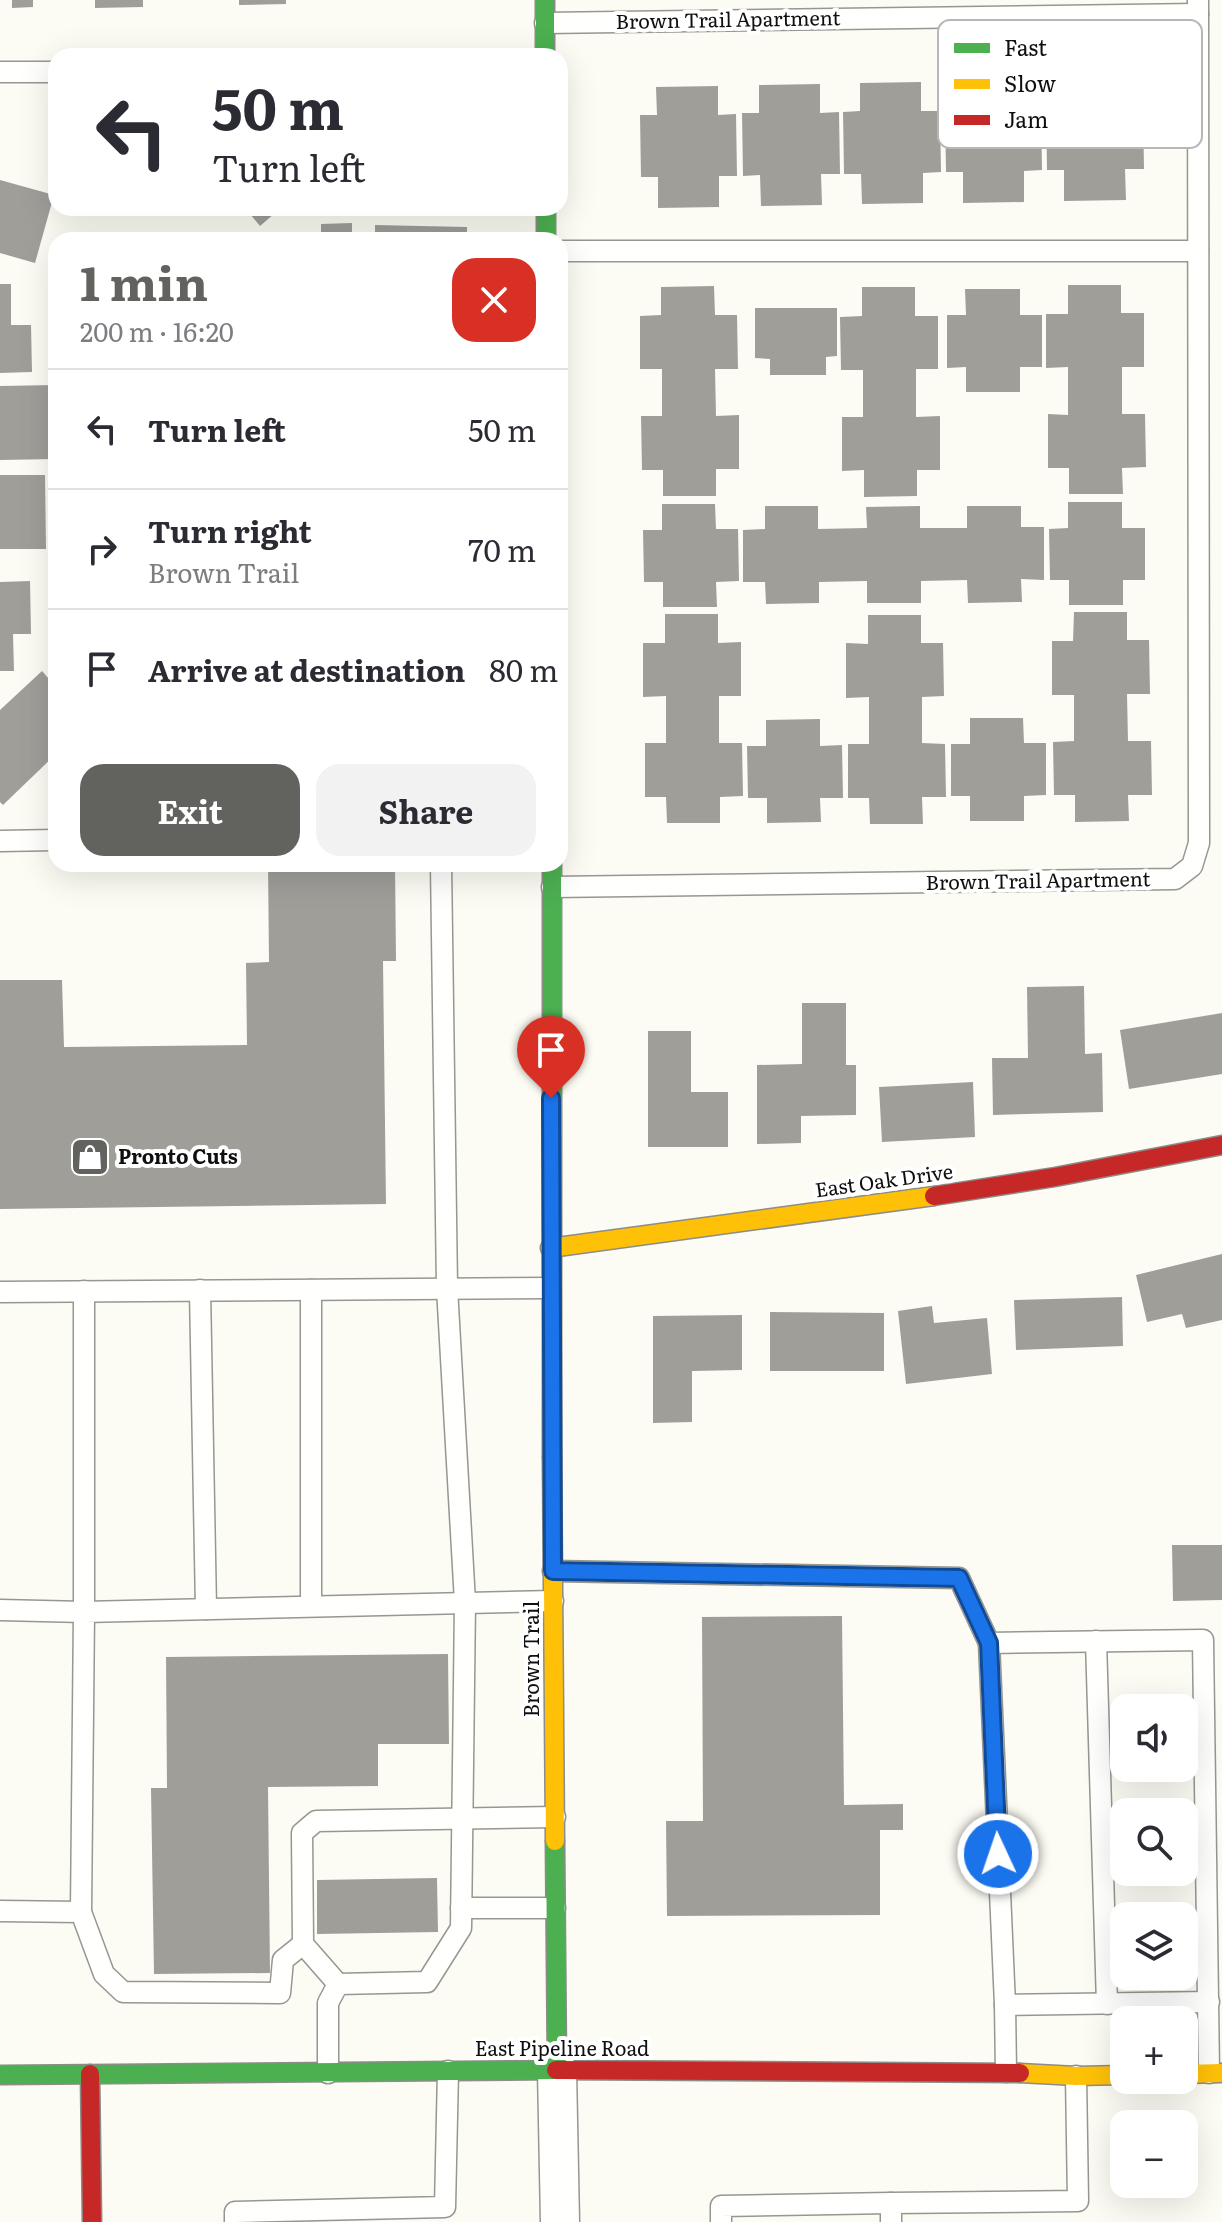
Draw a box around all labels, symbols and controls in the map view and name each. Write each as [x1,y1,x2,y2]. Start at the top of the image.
street label: Brown Trail Apartment [615,1,841,35]
legend [938,20,1202,148]
text: Fast [1004,30,1047,63]
text: 50 m [212,64,344,147]
text: Slow [1004,66,1056,99]
icon: left [80,80,184,184]
text: Jam [1004,102,1048,135]
text: Turn left [212,140,366,193]
text: 1 min [80,245,208,316]
button: close [452,258,536,342]
text: 200 m · 16:20 [80,311,234,350]
icon: left [80,407,124,451]
text: Turn left [148,407,286,451]
text: 50 m [468,407,536,451]
text: Turn right [148,508,312,552]
icon: right [80,527,124,571]
text: 70 m [468,527,536,571]
text: Brown Trail [148,552,299,591]
icon: arrive [80,647,124,691]
text: Arrive at destination [148,647,465,691]
text: 80 m [489,647,558,691]
button: Exit [80,764,300,856]
button: Share [316,764,536,856]
street label: Brown Trail Apartment [925,862,1151,896]
pin [517,1016,585,1098]
icon: arrive [529,1028,573,1072]
shop icon: Pronto Cuts [69,1136,111,1178]
place label: Pronto Cuts [118,1140,238,1170]
street label: East Oak Drive [813,1154,955,1204]
street label: Brown Trail [515,1601,545,1717]
map controls [1110,1694,1198,2198]
button: sound [1110,1694,1198,1782]
button: search [1110,1798,1198,1886]
position arrow [956,1812,1040,1896]
button: layers [1110,1902,1198,1990]
button: + [1110,2006,1198,2094]
street label: East Pipeline Road [475,2032,649,2062]
button: − [1110,2110,1198,2198]

